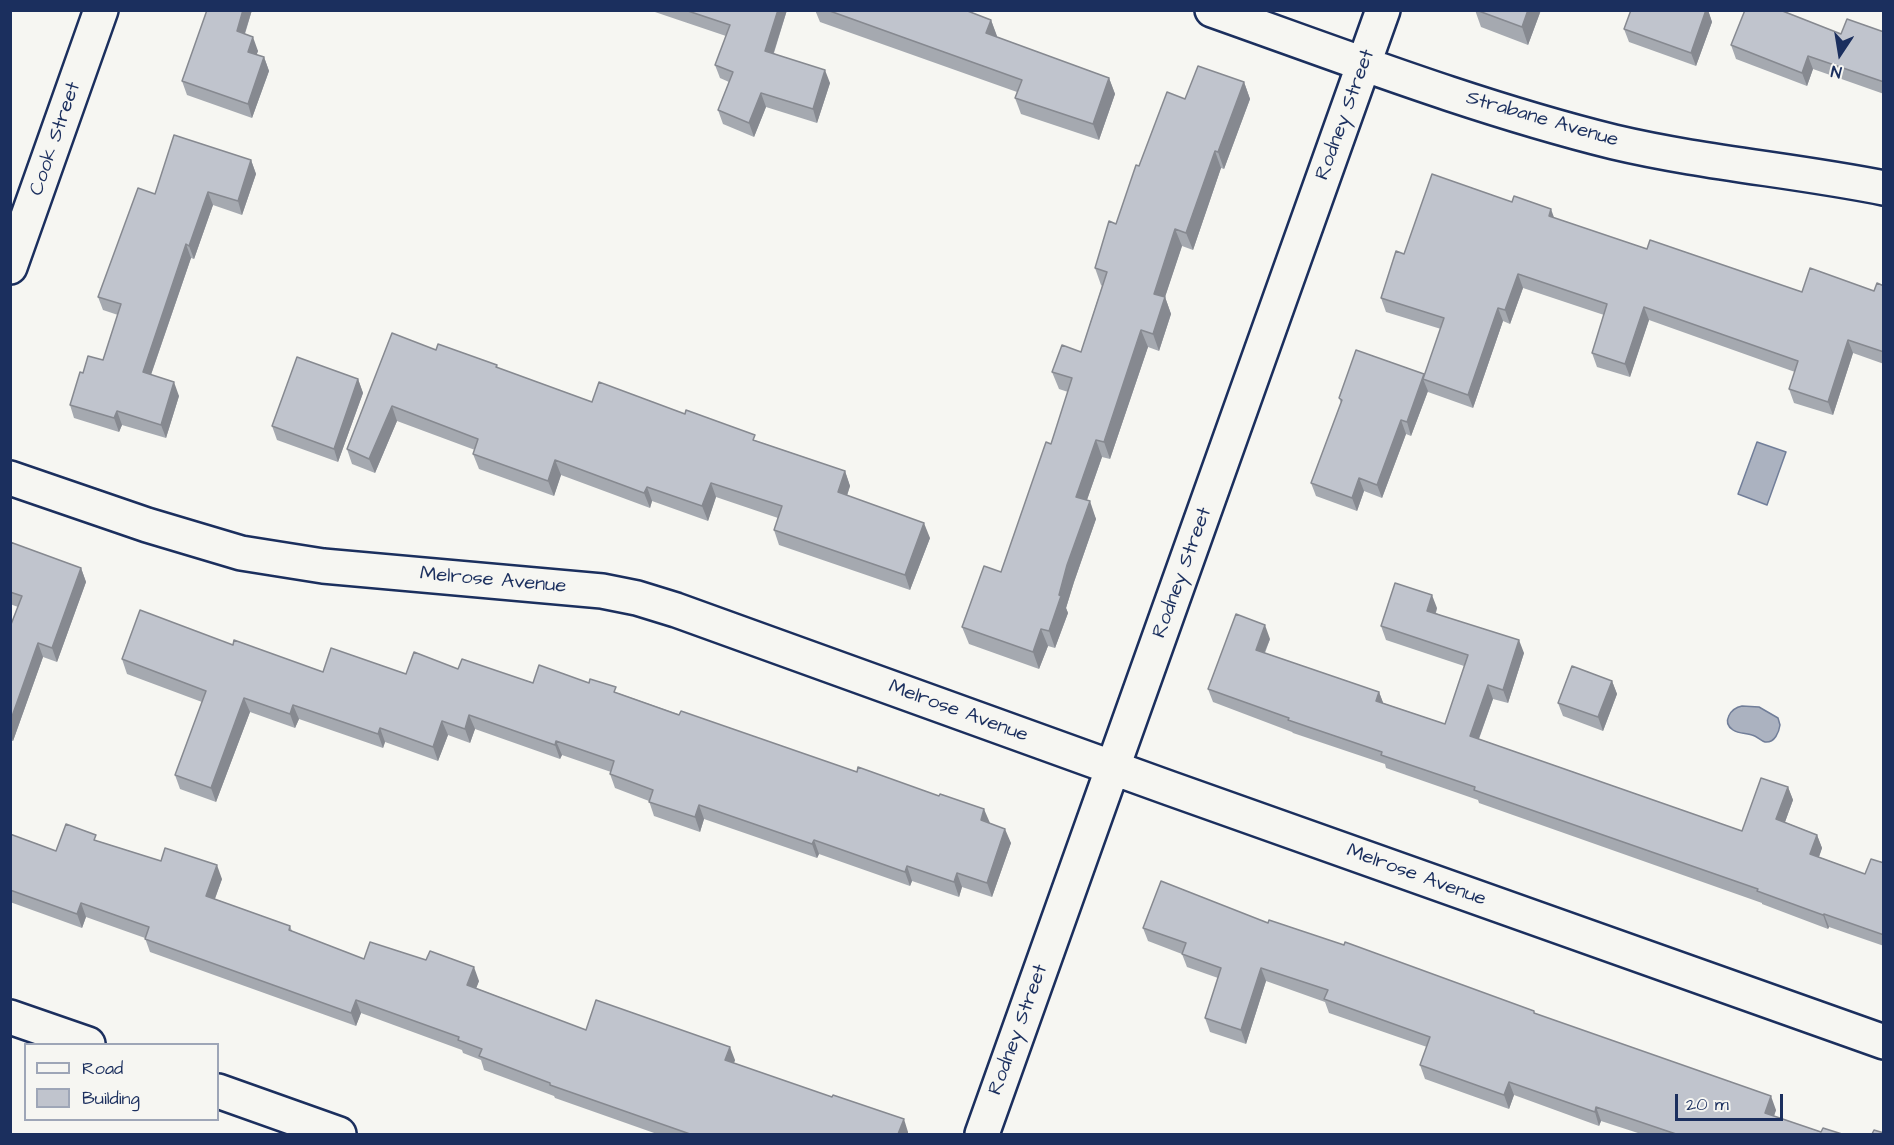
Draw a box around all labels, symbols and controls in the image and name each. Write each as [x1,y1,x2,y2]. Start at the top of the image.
north arrow [1810,24,1870,84]
street label: Rodney Street [1311,46,1381,184]
text: N [1829,60,1843,83]
street label: Cook Street [25,79,87,199]
street label: Strabane Avenue [1463,87,1621,153]
street label: Rodney Street [1148,504,1218,642]
street label: Melrose Avenue [419,563,567,599]
street label: Melrose Avenue [885,676,1031,748]
street label: Melrose Avenue [1343,840,1489,912]
street label: Rodney Street [984,961,1054,1099]
legend [24,1043,219,1121]
text: Road [82,1056,123,1081]
scale bar [1678,1082,1786,1120]
text: Building [82,1086,140,1111]
text: 20 m [1686,1092,1729,1117]

